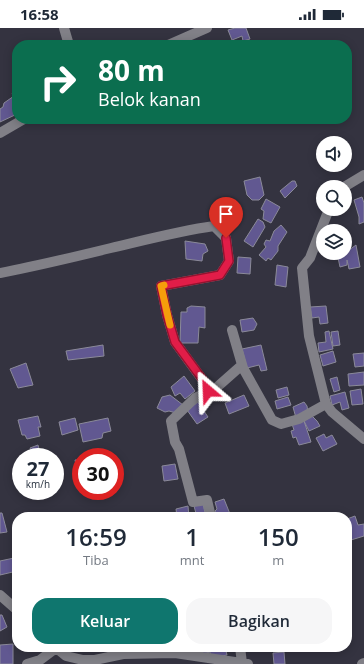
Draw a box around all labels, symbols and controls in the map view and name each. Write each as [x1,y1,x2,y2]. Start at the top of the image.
text: 16:58 [20,4,59,24]
text: 80 m [98,51,165,89]
icon: right [32,56,84,108]
text: Belok kanan [98,87,201,111]
map controls [316,136,352,260]
button: sound [316,136,352,172]
button: search [316,180,352,216]
pin [209,197,243,238]
icon: arrive [215,203,237,225]
button: layers [316,224,352,260]
position arrow [187,370,229,412]
speed limit sign: 30 [72,448,124,500]
text: 27 [27,455,49,482]
text: km/h [26,477,50,491]
text: 16:59 [65,520,127,553]
text: 1 [185,520,199,553]
text: 150 [258,520,299,553]
text: Tiba [83,551,109,569]
text: mnt [180,551,204,569]
text: m [272,551,284,569]
button: Keluar [32,598,178,644]
button: Bagikan [186,598,332,644]

